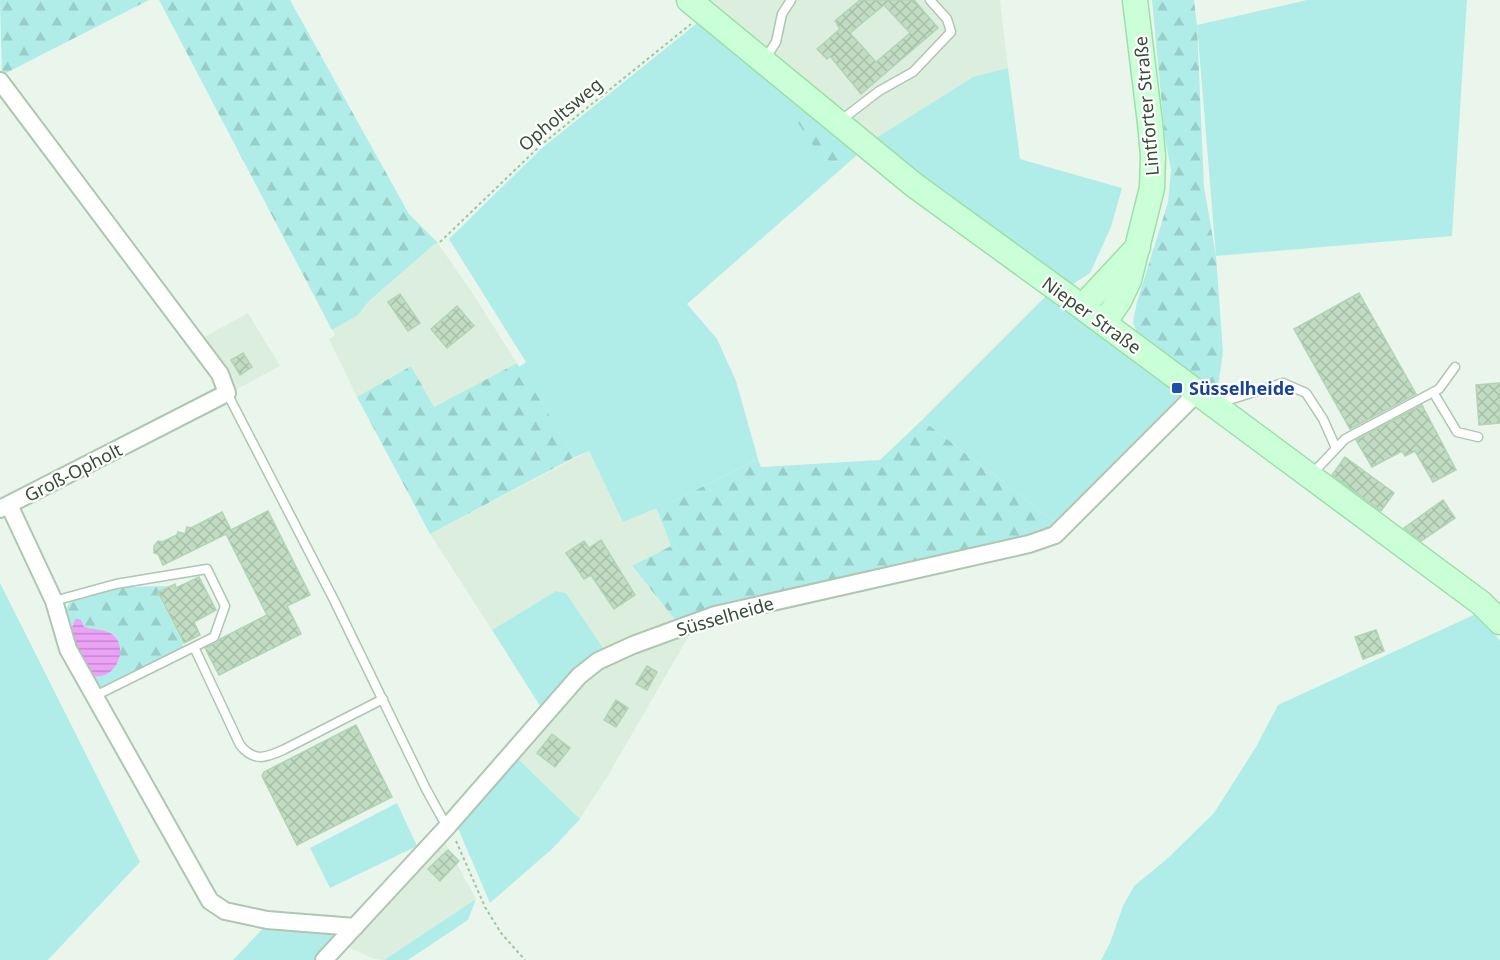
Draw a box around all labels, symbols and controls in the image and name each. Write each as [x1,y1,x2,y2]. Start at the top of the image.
street label: Lintforter Straße [1128,35,1164,177]
street label: Opholtsweg [513,72,607,156]
street label: Nieper Straße [1038,271,1146,359]
place label: Süsselheide [1189,376,1295,400]
marker: Süsselheide [1170,381,1184,395]
street label: Groß-Opholt [20,437,126,507]
street label: Süsselheide [674,591,776,641]

